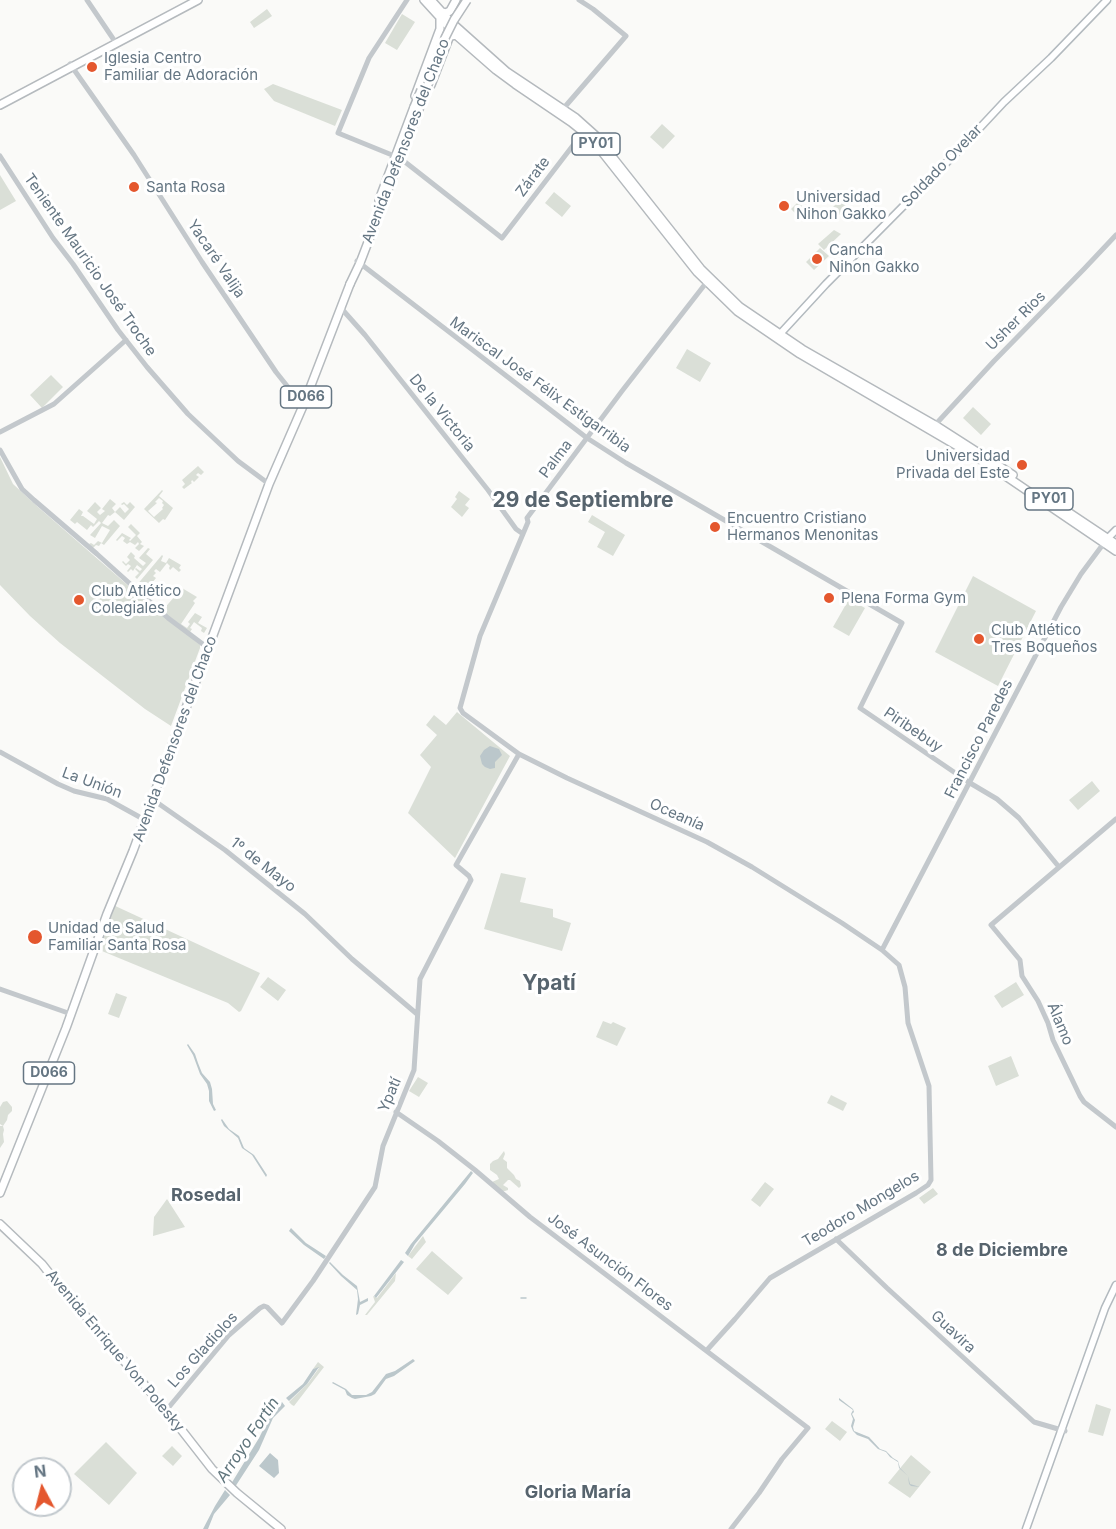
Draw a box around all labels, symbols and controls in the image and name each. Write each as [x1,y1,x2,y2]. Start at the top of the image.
street label: Avenida Defensores del Chaco [359,36,453,246]
place label: Iglesia Centro Familiar de Adoración [104,49,258,84]
marker: Iglesia Centro Familiar de Adoración [85,60,99,74]
street label: Soldado Ovelar [898,121,986,211]
road number: PY01 [572,133,620,155]
street label: Zárate [512,153,554,201]
street label: Teniente Mauricio José Troche [20,170,160,360]
place label: Santa Rosa [146,178,225,196]
marker: Santa Rosa [127,180,141,194]
place label: Universidad Nihon Gakko [796,188,887,223]
marker: Universidad Nihon Gakko [777,199,791,213]
street label: Yacaré Valija [183,217,249,301]
place label: Cancha Nihon Gakko [829,241,920,276]
marker: Cancha Nihon Gakko [810,252,824,266]
street label: Usher Rios [982,287,1050,355]
street label: Mariscal José Félix Estigarribia [446,313,634,457]
street label: De la Victoria [405,371,479,455]
road number: D066 [280,386,332,408]
street label: Palma [536,436,576,482]
place label: Universidad Privada del Este [896,447,1010,482]
marker: Universidad Privada del Este [1015,458,1029,472]
district label: 29 de Septiembre [493,488,673,514]
road number: PY01 [1025,488,1073,510]
place label: Encuentro Cristiano Hermanos Menonitas [727,509,878,544]
marker: Encuentro Cristiano Hermanos Menonitas [708,520,722,534]
place label: Club Atlético Colegiales [91,582,181,617]
place label: Plena Forma Gym [841,589,966,607]
marker: Plena Forma Gym [822,591,836,605]
marker: Club Atlético Colegiales [72,593,86,607]
place label: Club Atlético Tres Boqueños [991,621,1097,656]
marker: Club Atlético Tres Boqueños [972,632,986,646]
street label: Avenida Defensores del Chaco [129,634,221,844]
street label: Francisco Paredes [941,676,1017,802]
street label: Piribebuy [880,704,946,756]
street label: La Unión [59,764,125,802]
street label: Oceanía [647,795,707,835]
street label: 1º de Mayo [227,834,299,896]
place label: Unidad de Salud Familiar Santa Rosa [48,919,187,954]
marker: Unidad de Salud Familiar Santa Rosa [26,928,44,946]
district label: Ypatí [522,971,576,997]
street label: Álamo [1043,1000,1077,1048]
road number: D066 [23,1062,74,1084]
street label: Ypatí [375,1075,405,1115]
street label: Teodoro Mongelos [799,1167,923,1251]
district label: Rosedal [171,1185,241,1207]
street label: José Asunción Flores [544,1209,676,1315]
district label: 8 de Diciembre [936,1240,1068,1262]
street label: Avenida Enrique Von Polesky [42,1266,188,1436]
street label: Guavira [927,1307,979,1357]
street label: Los Gladiolos [164,1309,242,1391]
water label: Arroyo Fortín [213,1394,283,1486]
north arrow [12,1457,72,1517]
text: N [33,1460,47,1482]
district label: Gloria María [525,1482,631,1504]

